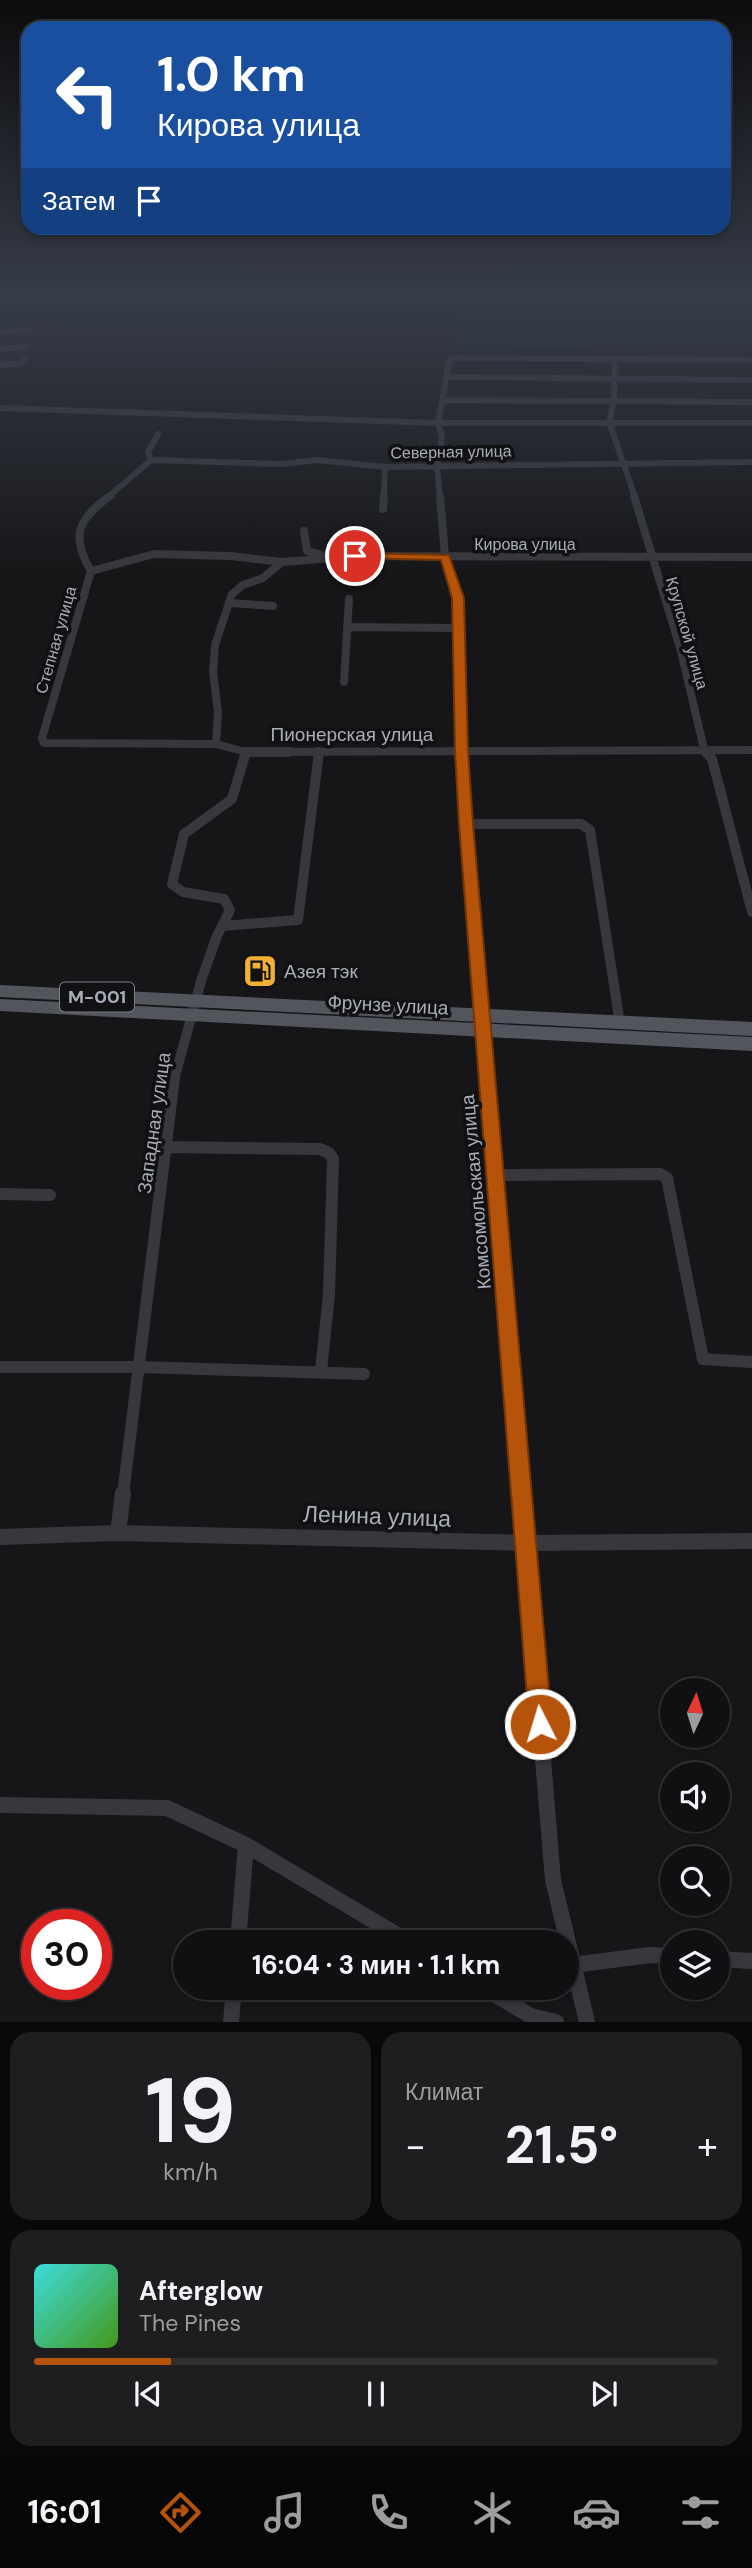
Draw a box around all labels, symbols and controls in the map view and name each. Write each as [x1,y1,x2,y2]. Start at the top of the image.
text: 1.0 km [157,42,306,106]
icon: left [42,49,133,140]
text: Кирова улица [157,104,360,146]
icon: arrive [130,182,168,220]
text: Затем [42,184,116,218]
street label: Северная улица [390,440,512,464]
pin [325,526,385,586]
street label: Кирова улица [474,534,576,555]
icon: arrive [336,537,374,575]
street label: Крупской улица [661,574,713,692]
street label: Степная улица [31,584,81,696]
street label: Пионерская улица [271,722,434,747]
fuel station icon: Азея тэк [241,952,279,990]
place label: Азея тэк [284,959,358,984]
road number: M-001 [60,982,134,1012]
street label: Фрунзе улица [327,989,450,1021]
street label: Западная улица [132,1050,176,1195]
street label: Комсомольская улица [455,1093,497,1290]
street label: Ленина улица [302,1498,452,1534]
north arrow [660,1678,730,1748]
map controls [660,1678,730,2000]
position arrow [503,1687,577,1761]
button: sound [660,1762,730,1832]
button: search [660,1846,730,1916]
speed limit sign: 30 [21,1909,112,2000]
button: layers [660,1930,730,2000]
text: 16:04 · 3 мин · 1.1 km [252,1948,500,1982]
text: 19 [145,2052,236,2170]
text: Климат [405,2077,483,2107]
text: 21.5° [505,2111,618,2179]
text: − [405,2121,426,2171]
text: + [697,2121,718,2171]
text: km/h [163,2157,218,2187]
text: Afterglow [139,2274,263,2308]
text: The Pines [139,2308,241,2338]
icon: previous [129,2375,167,2413]
icon: pause [357,2375,395,2413]
icon: next [585,2375,623,2413]
icon: directions [156,2488,205,2537]
icon: music [260,2488,309,2537]
icon: phone [364,2488,413,2537]
icon: climate [468,2488,517,2537]
icon: car [572,2488,621,2537]
icon: filters [676,2488,725,2537]
text: 16:01 [27,2491,102,2533]

